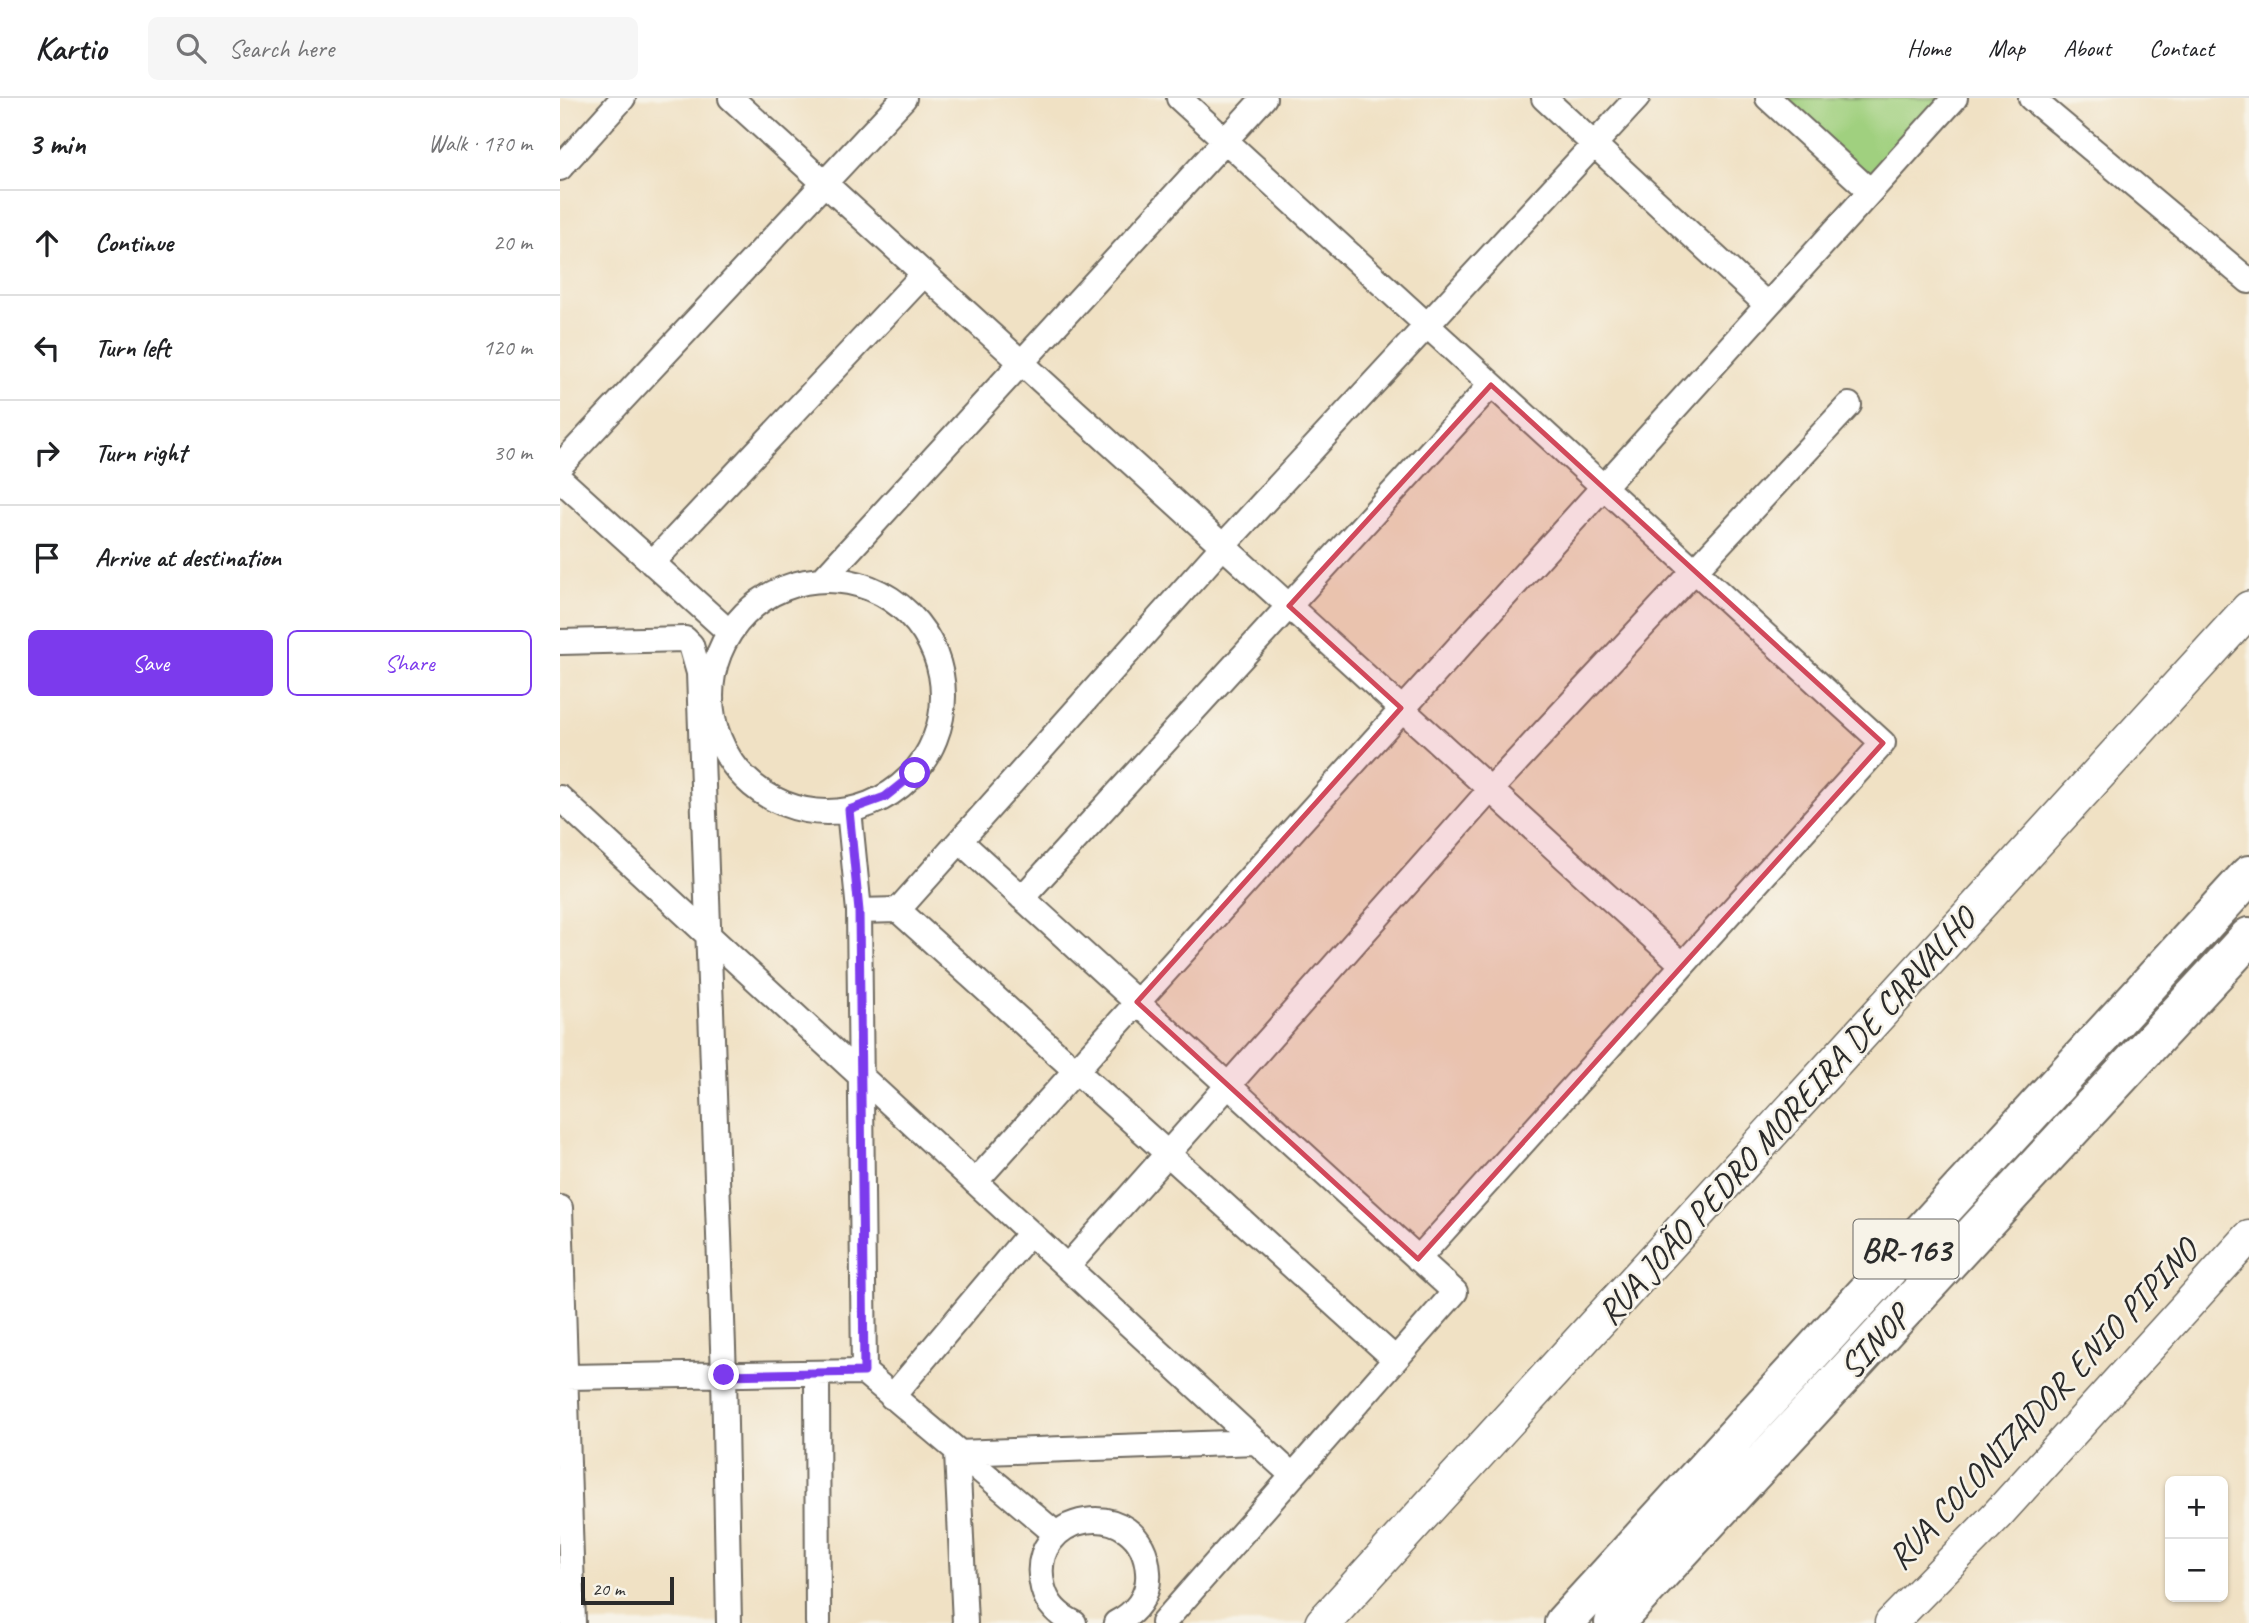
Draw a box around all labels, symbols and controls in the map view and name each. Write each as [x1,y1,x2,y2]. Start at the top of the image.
search box [148,17,638,80]
text: Kartio [35,27,106,69]
icon: search [172,29,210,67]
text: Search here [228,32,334,65]
text: Home [1907,33,1950,63]
text: Map [1988,33,2025,63]
text: About [2063,33,2111,63]
text: Contact [2149,33,2214,63]
text: 3 min [28,125,85,163]
text: Walk · 170 m [428,129,532,158]
icon: ahead [28,224,66,262]
text: Continue [95,226,173,259]
text: 20 m [493,228,532,257]
icon: left [28,329,66,367]
text: Turn left [95,331,170,364]
text: 120 m [483,333,532,362]
icon: right [28,434,66,472]
text: Turn right [95,436,186,469]
text: 30 m [493,438,532,467]
icon: arrive [28,539,66,577]
text: Arrive at destination [95,541,281,574]
button: Save [28,630,273,696]
button: Share [287,630,532,696]
route start [899,757,930,788]
street label: RUA JOÃO PEDRO MOREIRA DE CARVALHO [1587,896,1988,1334]
road number: BR-163 [1854,1219,1958,1278]
street label: RUA COLONIZADOR ENIO PIPINO [1877,1227,2210,1579]
street label: SINOP [1829,1293,1923,1389]
route end [708,1359,739,1390]
map controls [2165,1476,2228,1602]
button: + [2165,1476,2228,1539]
button: − [2165,1539,2228,1602]
scale bar [581,1574,674,1606]
text: 20 m [592,1577,624,1601]

